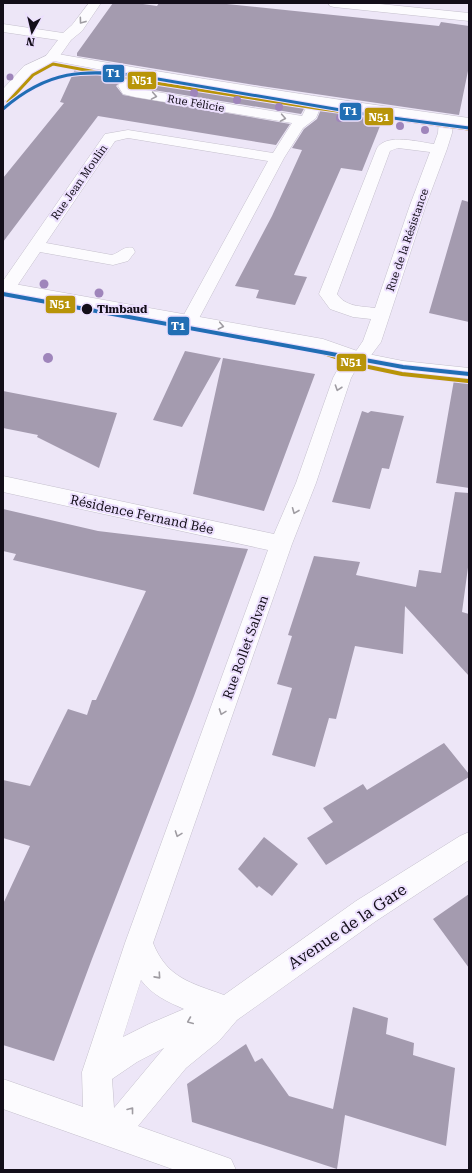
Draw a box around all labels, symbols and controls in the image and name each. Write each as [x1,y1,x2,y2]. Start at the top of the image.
north arrow [12,12,52,52]
one-way arrow [80,17,87,24]
text: N [25,34,36,48]
line badge: T1 [102,64,125,83]
text: T1 [106,67,120,80]
line badge: N51 [127,71,157,90]
text: N51 [132,74,152,87]
one-way arrow [151,92,157,100]
street label: Rue Félicie [166,92,225,115]
line badge: T1 [339,102,362,121]
text: T1 [343,105,357,118]
line badge: N51 [364,107,394,126]
text: N51 [369,111,389,124]
one-way arrow [279,113,286,122]
street label: Rue Jean Moulin [49,142,110,222]
street label: Rue de la Résistance [384,187,431,293]
line badge: N51 [45,295,76,314]
text: N51 [50,298,70,311]
marker: Timbaud [80,302,94,316]
place label: Timbaud [97,303,148,316]
line badge: T1 [167,316,190,336]
text: T1 [171,320,185,333]
one-way arrow [217,321,224,330]
line badge: N51 [336,353,367,372]
text: N51 [341,356,361,369]
one-way arrow [335,385,343,392]
street label: Résidence Fernand Bée [69,492,215,537]
one-way arrow [291,507,299,514]
street label: Rue Rollet Salvan [220,593,271,701]
one-way arrow [218,708,226,715]
one-way arrow [174,830,183,837]
street label: Avenue de la Gare [284,880,410,973]
one-way arrow [153,972,160,979]
one-way arrow [187,1016,195,1024]
one-way arrow [126,1107,133,1114]

